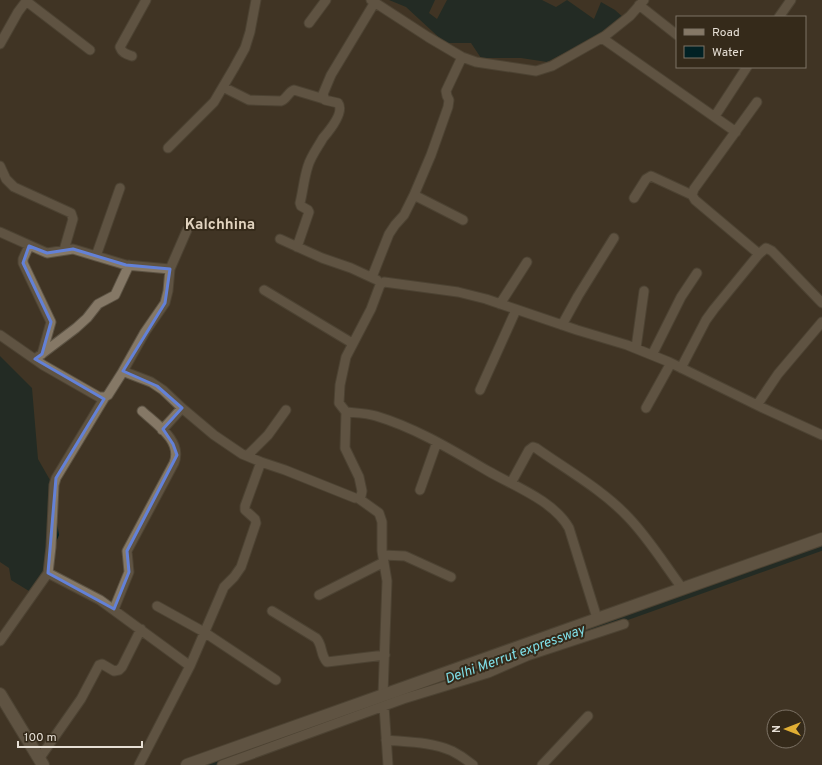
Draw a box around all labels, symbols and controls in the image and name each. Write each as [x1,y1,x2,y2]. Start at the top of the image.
legend [676,16,806,68]
text: Road [712,25,740,41]
text: Water [712,45,744,61]
district label: Kalchhina [185,216,255,235]
water label: Delhi Merrut expressway [443,621,588,688]
north arrow [766,709,806,749]
scale bar [18,723,142,749]
text: N [770,725,784,733]
text: 100 m [24,730,57,746]

